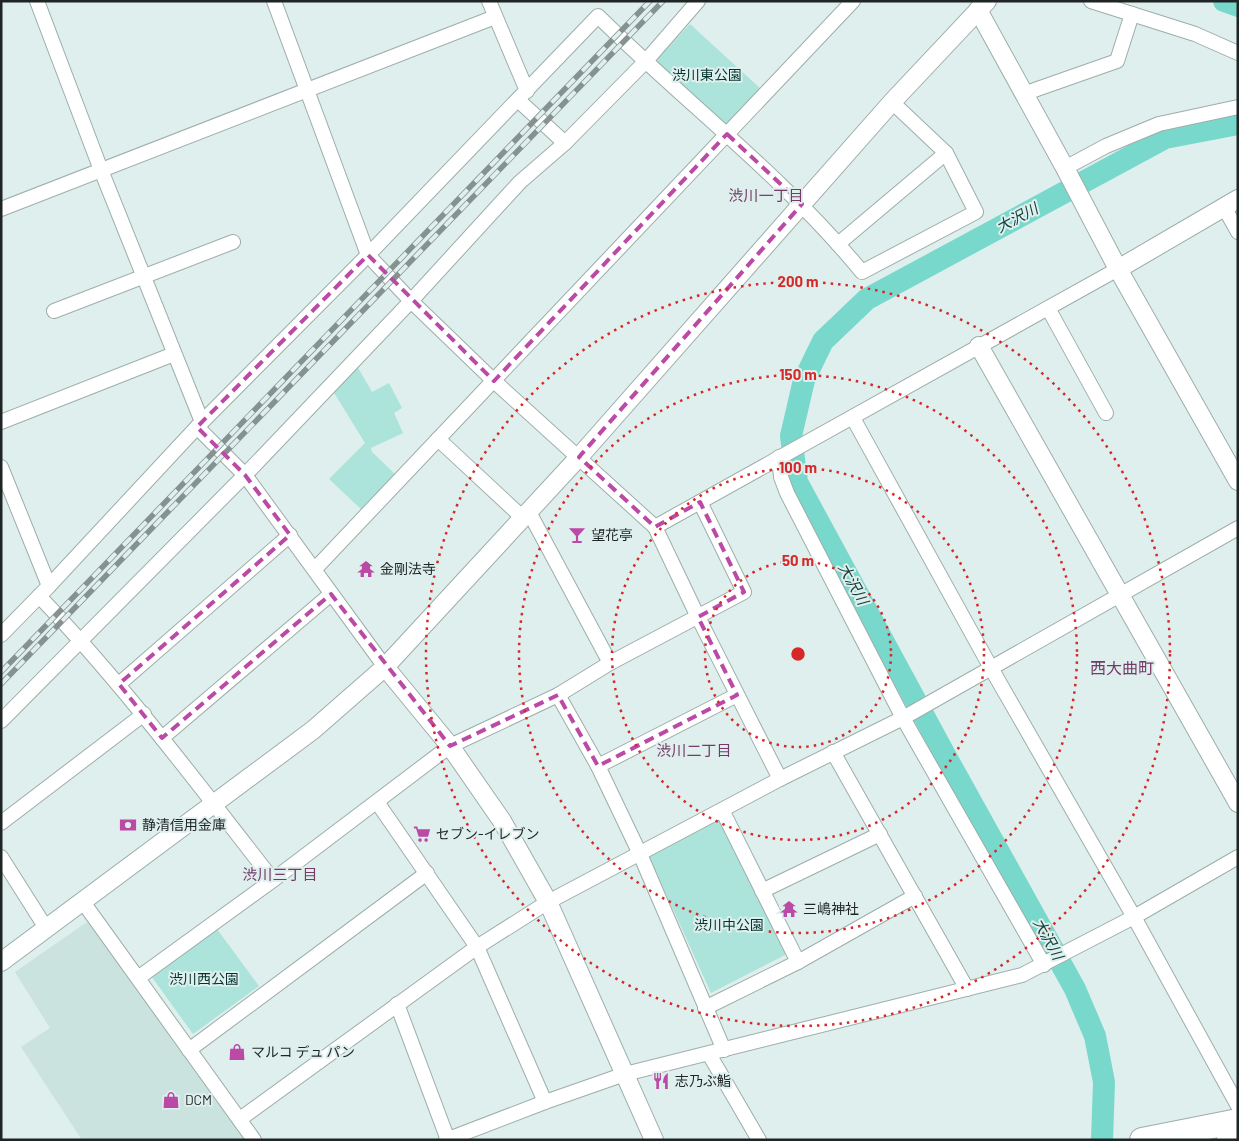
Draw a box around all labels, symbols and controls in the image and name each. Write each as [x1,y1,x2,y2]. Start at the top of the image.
park label: 渋川東公園 [672,66,742,83]
district label: 渋川一丁目 [728,186,804,204]
water label: 大沢川 [992,198,1042,236]
text: 200 m [777,272,819,290]
text: 150 m [779,365,817,383]
text: 100 m [779,458,817,476]
bar icon: 望花亭 [567,525,587,545]
place label: 望花亭 [591,526,633,543]
text: 50 m [782,551,814,569]
temple icon: 金剛法寺 [356,559,376,579]
water label: 大沢川 [835,559,874,609]
place label: 金剛法寺 [380,560,436,577]
centre of rings [789,645,807,663]
district label: 西大曲町 [1090,658,1154,677]
district label: 渋川二丁目 [656,741,732,759]
bank icon: 静清信用金庫 [118,815,138,835]
place label: 静清信用金庫 [142,816,226,833]
supermarket icon: セブン-イレブン [412,824,432,844]
place label: セブン-イレブン [436,825,540,842]
district label: 渋川三丁目 [242,865,318,883]
temple icon: 三嶋神社 [779,899,799,919]
place label: 三嶋神社 [803,900,859,917]
water label: 大沢川 [1030,914,1069,964]
park label: 渋川中公園 [694,916,764,933]
park label: 渋川西公園 [169,970,239,987]
shop icon: マルコ デュ パン [227,1042,247,1062]
place label: マルコ デュ パン [251,1043,355,1060]
restaurant icon: 志乃ぶ鮨 [651,1071,671,1091]
place label: 志乃ぶ鮨 [675,1072,731,1089]
shop icon: DCM [161,1090,181,1110]
place label: DCM [185,1091,212,1108]

